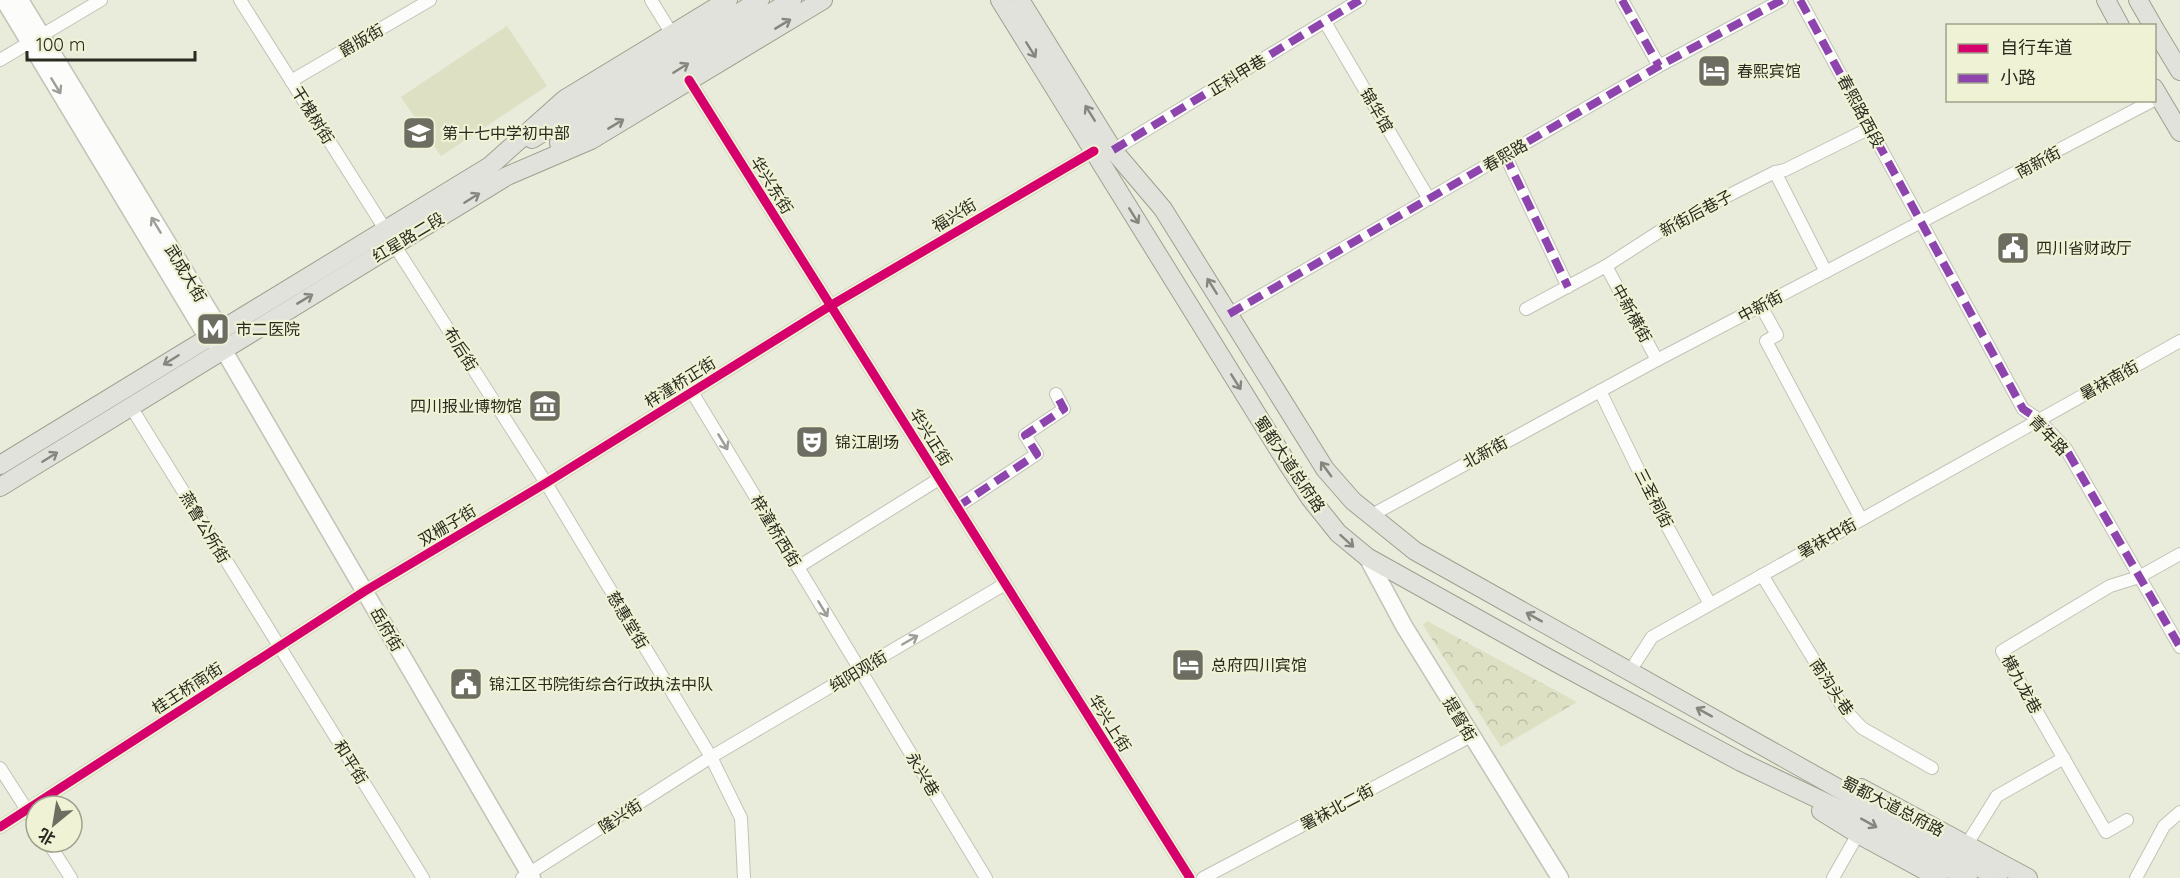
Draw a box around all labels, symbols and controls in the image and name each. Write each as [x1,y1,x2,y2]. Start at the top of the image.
one-way arrow [774,17,791,29]
street label: 爵版街 [335,19,387,61]
scale bar [27,24,195,62]
legend [1946,24,2156,102]
text: 100 m [36,33,85,56]
text: 自行车道 [2000,36,2072,59]
one-way arrow [1026,41,1038,58]
street label: 正科甲巷 [1204,50,1270,100]
hotel icon: 春熙宾馆 [1696,53,1732,89]
place label: 春熙宾馆 [1737,61,1801,81]
one-way arrow [672,62,689,74]
text: 小路 [2000,66,2036,89]
street label: 春熙路西段 [1833,71,1889,151]
one-way arrow [50,77,62,94]
street label: 干槐树街 [288,83,338,147]
street label: 锦华馆 [1356,84,1398,136]
one-way arrow [1084,105,1097,122]
school or university icon: 第十七中学初中部 [401,115,437,151]
one-way arrow [607,118,624,130]
place label: 第十七中学初中部 [442,123,570,143]
street label: 春熙路 [1479,134,1531,176]
street label: 南新街 [2012,142,2064,182]
street label: 华兴东街 [747,153,797,217]
street label: 新街后巷子 [1656,185,1736,241]
one-way arrow [463,191,480,203]
street label: 福兴街 [928,194,980,236]
one-way arrow [1128,207,1140,224]
street label: 红星路二段 [369,208,447,266]
one-way arrow [150,217,162,234]
public building icon: 四川省财政厅 [1995,230,2031,266]
place label: 四川省财政厅 [2036,238,2132,258]
street label: 武成大街 [161,240,211,306]
one-way arrow [1205,277,1218,294]
street label: 中新横街 [1608,280,1656,346]
street label: 中新街 [1734,286,1786,326]
one-way arrow [296,293,313,305]
metro station icon: 市二医院 [195,311,231,347]
place label: 市二医院 [236,319,300,339]
street label: 布后街 [440,323,482,375]
street label: 梓潼桥正街 [641,352,719,412]
one-way arrow [163,354,180,366]
street label: 暑袜南街 [2076,356,2142,404]
one-way arrow [1230,373,1242,390]
museum icon: 四川报业博物馆 [527,388,563,424]
place label: 四川报业博物馆 [410,396,522,416]
street label: 华兴正街 [906,405,956,469]
street label: 青年路 [2025,411,2073,459]
street label: 蜀都大道总府路 [1250,412,1330,516]
theatre icon: 锦江剧场 [794,424,830,460]
place label: 锦江剧场 [835,432,899,452]
street label: 北新街 [1459,432,1511,472]
one-way arrow [717,433,729,450]
one-way arrow [41,450,58,462]
one-way arrow [1320,461,1332,477]
street label: 三圣祠街 [1631,465,1677,531]
street label: 燕鲁公所街 [176,488,234,566]
street label: 梓潼桥西街 [747,492,805,570]
street label: 双栅子街 [414,500,480,550]
street label: 署袜中街 [1794,514,1860,562]
one-way arrow [1340,534,1355,548]
street label: 慈惠堂街 [603,587,653,653]
one-way arrow [818,600,830,617]
street label: 岳府街 [366,603,408,655]
one-way arrow [1526,611,1543,623]
one-way arrow [901,633,918,645]
street label: 纯阳观街 [825,646,891,696]
hotel icon: 总府四川宾馆 [1170,647,1206,683]
street label: 横九龙巷 [1998,651,2046,717]
place label: 总府四川宾馆 [1211,655,1307,675]
street label: 南沟头巷 [1806,655,1858,719]
street label: 桂王桥南街 [148,658,226,718]
public building icon: 锦江区书院街综合行政执法中队 [448,666,484,702]
place label: 锦江区书院街综合行政执法中队 [489,674,713,694]
street label: 华兴上街 [1085,691,1135,755]
street label: 提督街 [1439,693,1481,745]
one-way arrow [1696,706,1713,718]
street label: 和平街 [330,736,372,788]
street label: 永兴巷 [902,748,944,800]
street label: 蜀都大道总府路 [1839,772,1947,840]
street label: 署袜北二街 [1297,779,1377,835]
north arrow [24,794,84,854]
street label: 隆兴街 [594,795,646,837]
one-way arrow [1860,817,1877,829]
text: 北 [35,824,58,850]

